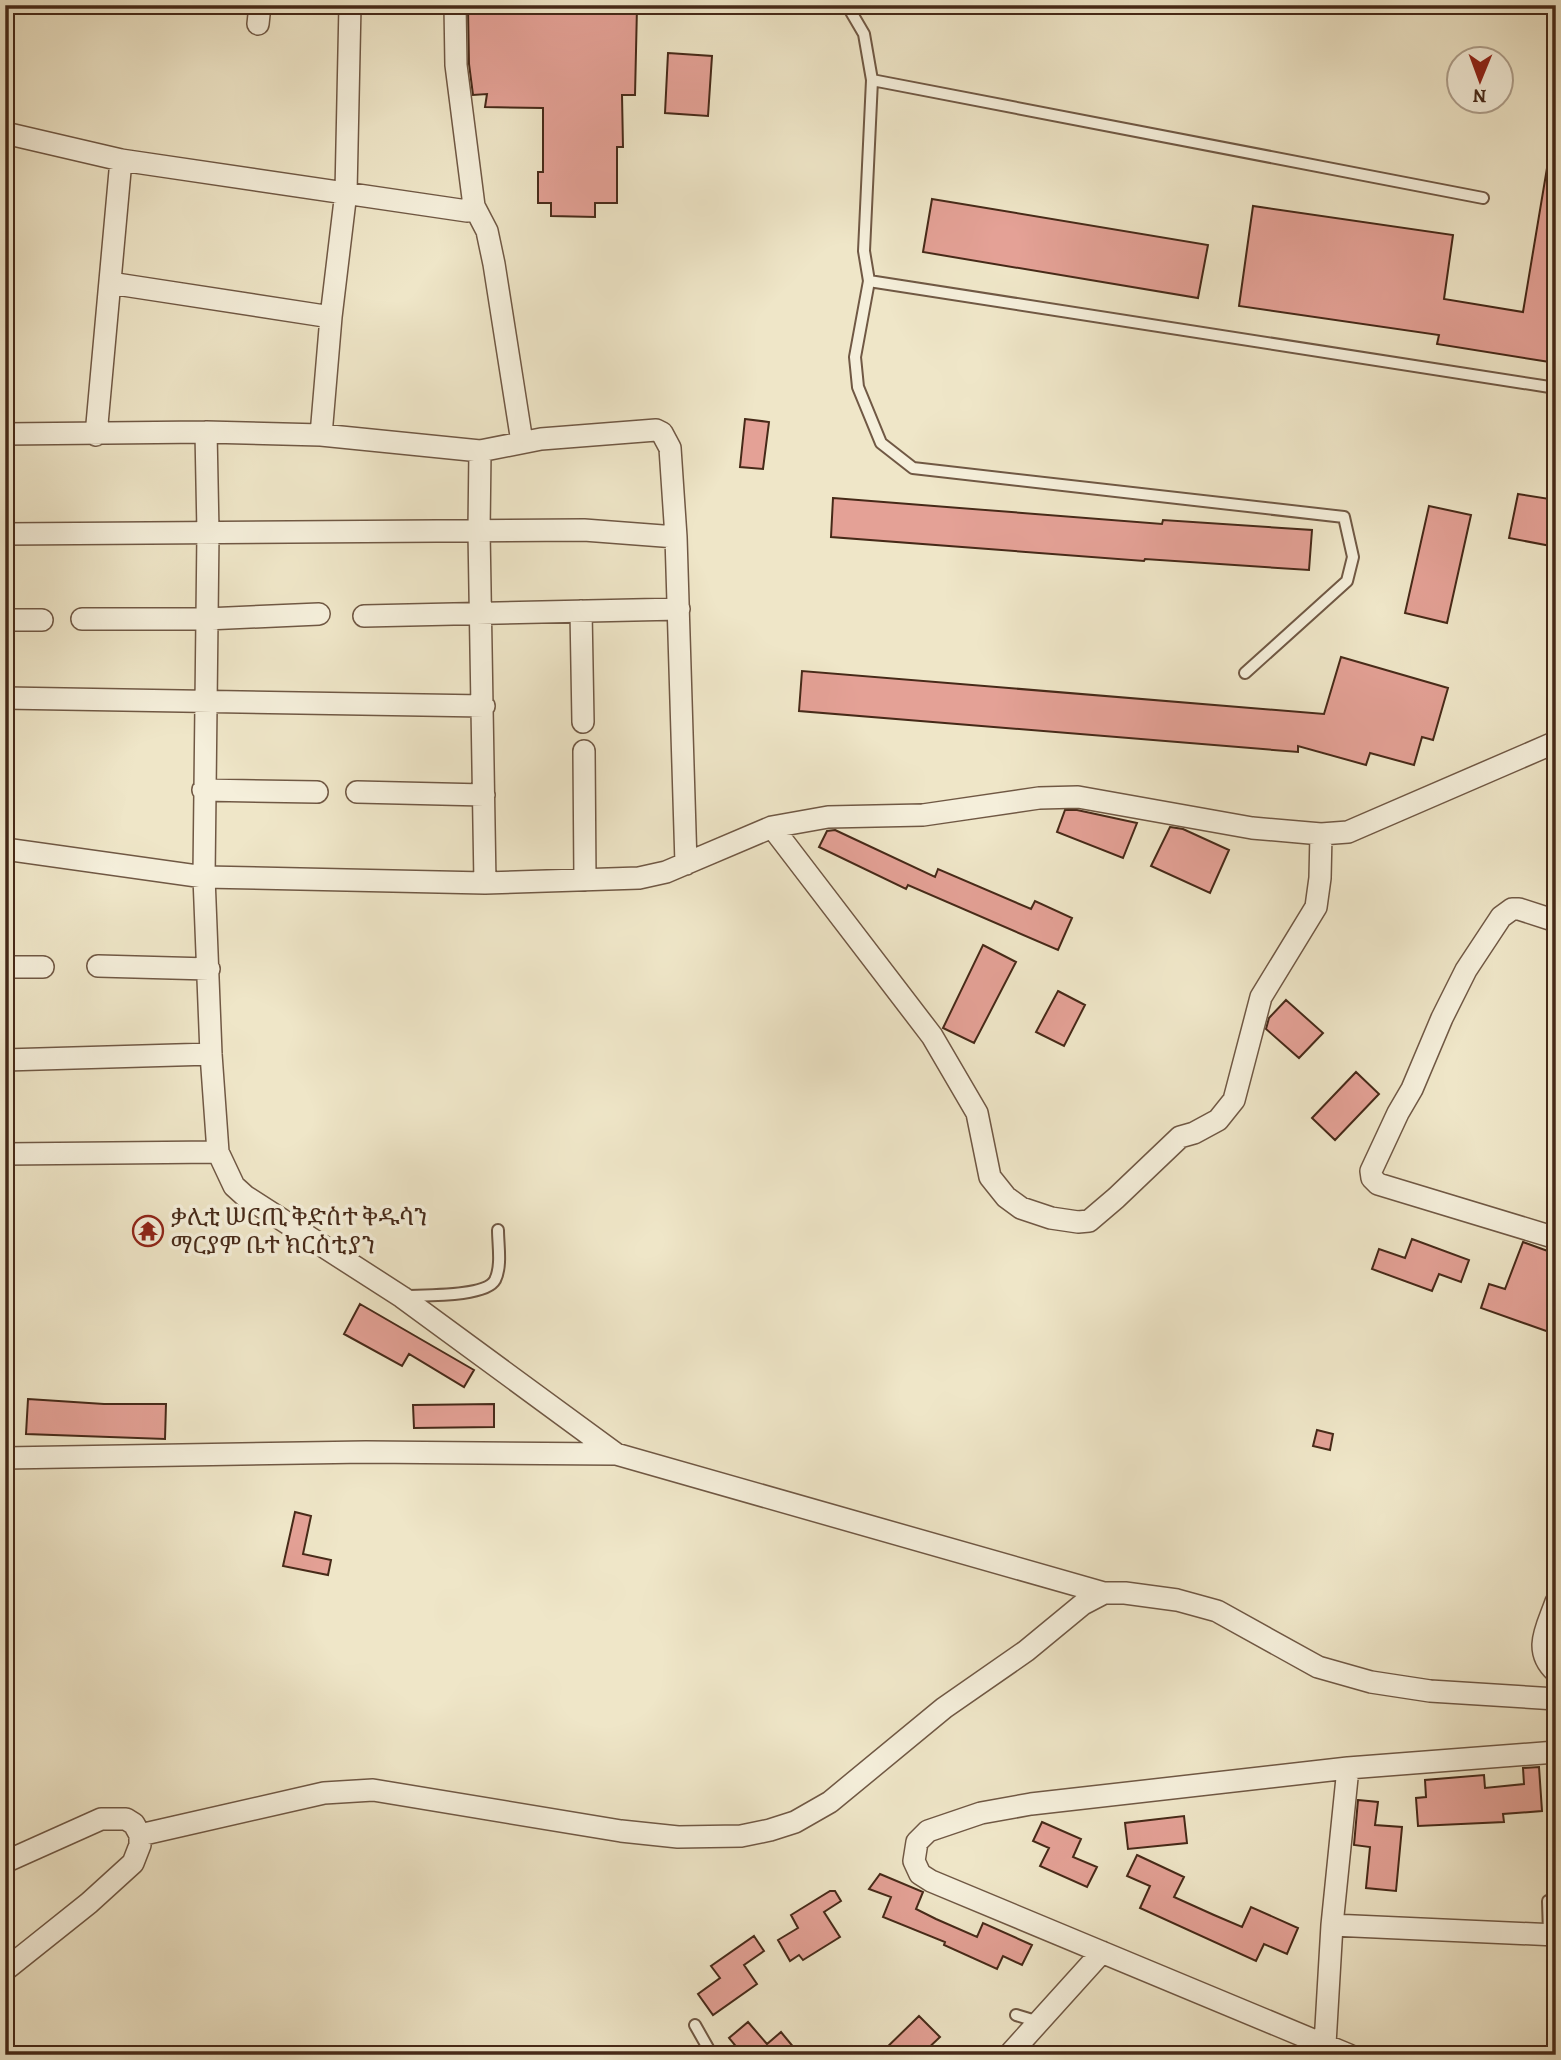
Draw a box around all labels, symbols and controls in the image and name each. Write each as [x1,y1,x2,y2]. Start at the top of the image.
north arrow [1446,46,1516,116]
text: N [1472,83,1487,109]
place label: ቃሊቲ ሠርጢ ቅድስተ ቅዱሳን ማርያም ቤተ ክርስቲያን [171,1201,428,1261]
temple icon: ቃሊቲ ሠርጢ ቅድስተ ቅዱሳን ማርያም ቤተ ክርስቲያን [131,1214,165,1248]

